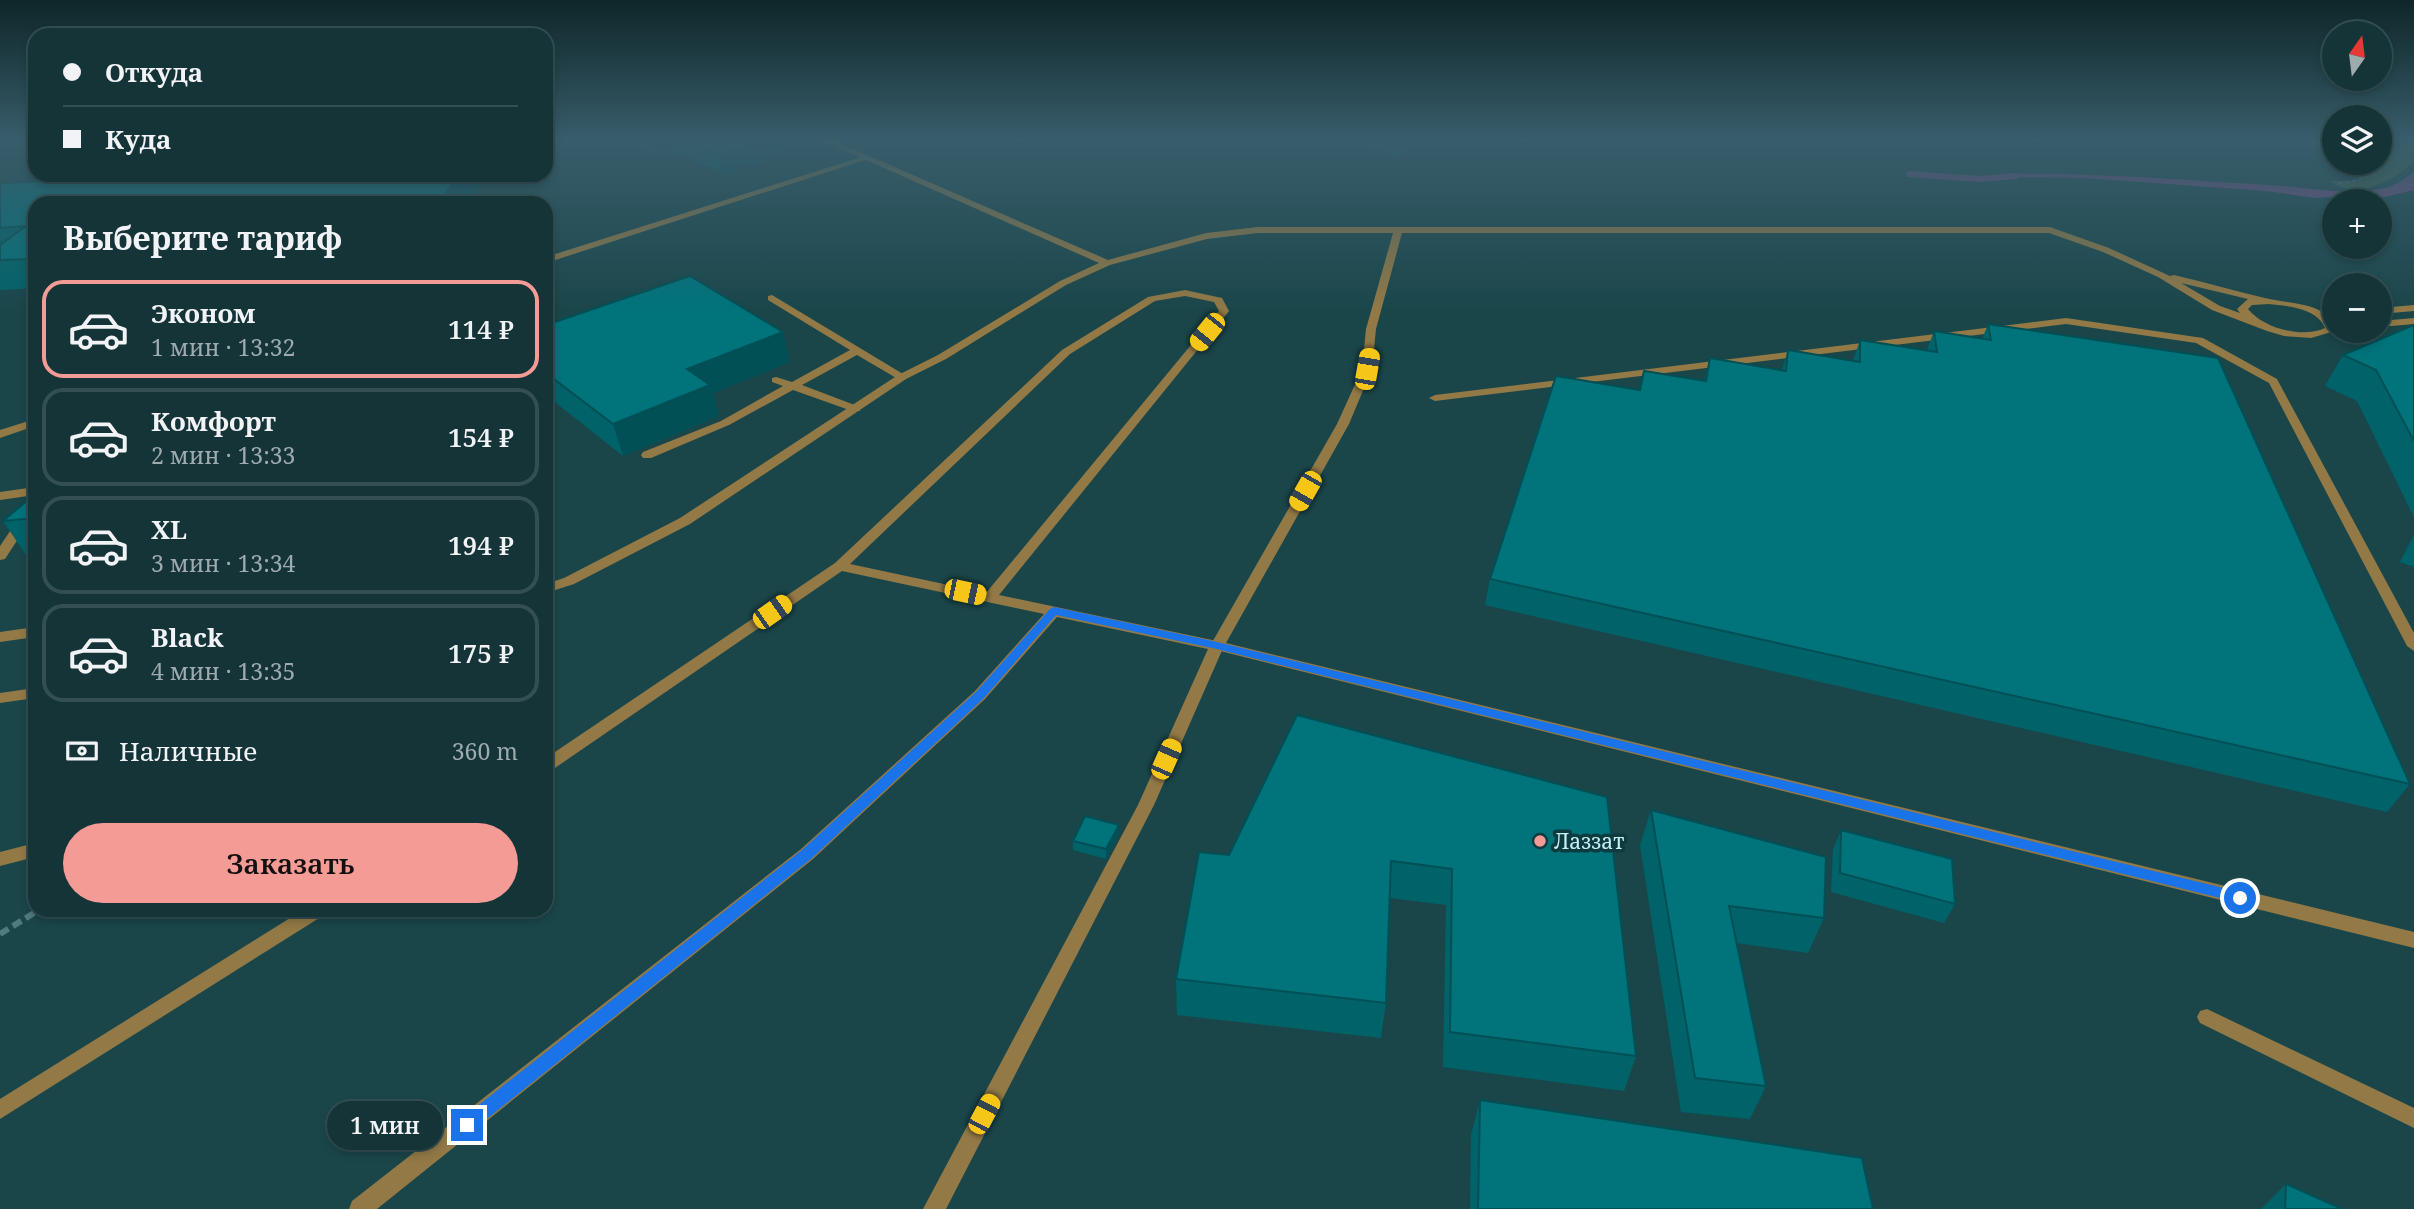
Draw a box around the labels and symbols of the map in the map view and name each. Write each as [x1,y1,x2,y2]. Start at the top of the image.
north arrow [2322,21,2392,91]
car [1186,309,1229,355]
car [1354,346,1381,392]
car [1286,468,1325,514]
car [943,577,988,607]
car [749,591,796,633]
car [1148,736,1185,782]
place label: Лаззат [1554,827,1624,855]
marker: Лаззат [1532,833,1548,849]
route start [2224,882,2256,914]
car [965,1091,1004,1137]
callout: 1 мин [327,1100,442,1150]
route end [451,1109,483,1141]

